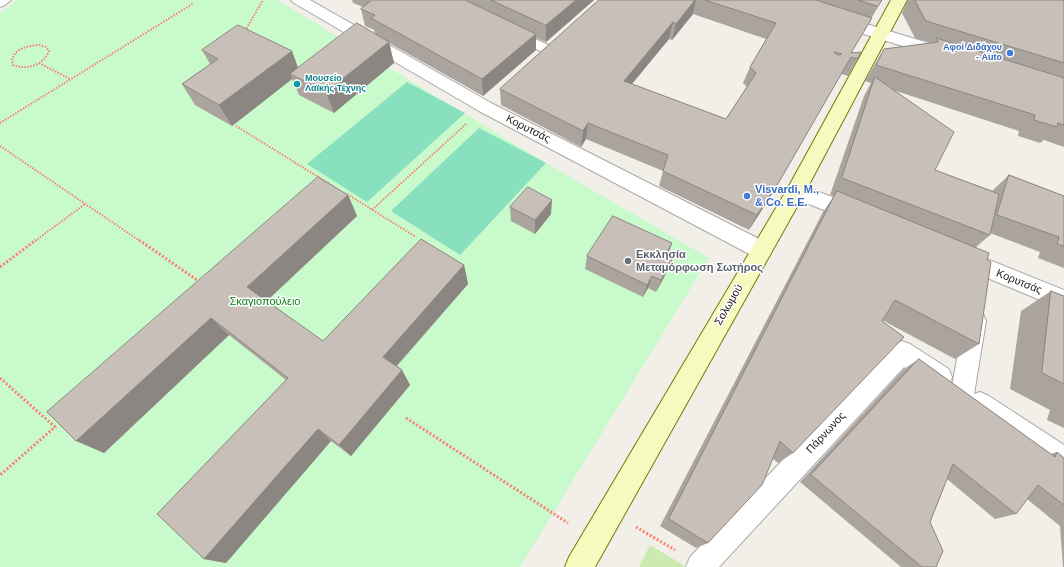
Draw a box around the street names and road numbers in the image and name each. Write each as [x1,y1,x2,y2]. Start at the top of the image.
street label: Κορυτσάς [504,112,552,146]
street label: Κορυτσάς [994,267,1044,297]
street label: Σολωμού [712,282,746,328]
street label: Πάρνωνος [804,410,848,456]

